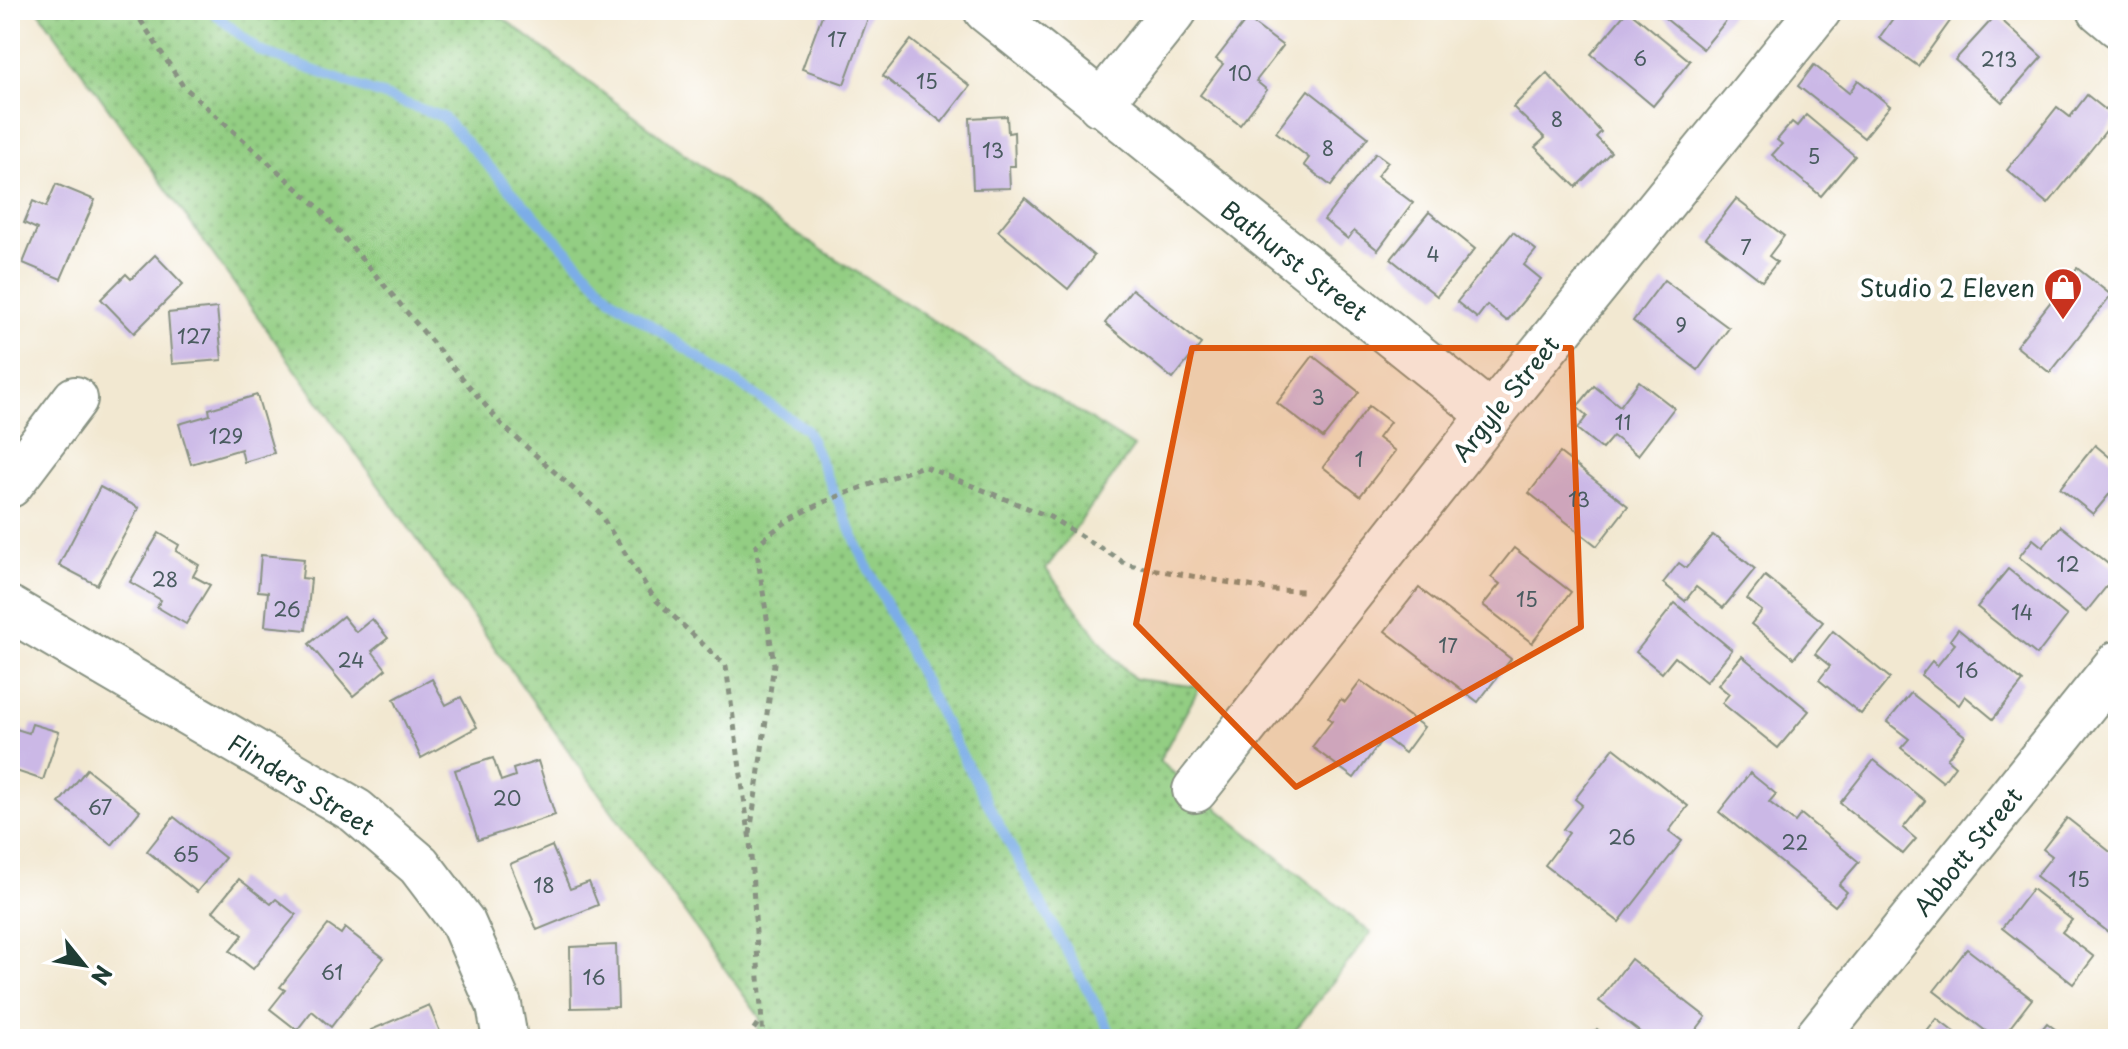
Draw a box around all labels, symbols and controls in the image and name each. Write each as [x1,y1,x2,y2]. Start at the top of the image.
house number: 17 [827,24,847,54]
house number: 6 [1633,43,1647,73]
house number: 213 [1981,44,2017,74]
house number: 10 [1228,58,1252,88]
house number: 15 [916,66,938,96]
house number: 8 [1551,104,1563,134]
house number: 8 [1322,133,1334,163]
house number: 13 [982,135,1004,165]
house number: 5 [1808,141,1820,171]
street label: Bathurst Street [1214,191,1376,329]
house number: 7 [1740,232,1752,262]
house number: 4 [1426,239,1440,269]
shop icon: Studio 2 Eleven [2042,266,2084,321]
place label: Studio 2 Eleven [1860,269,2035,305]
house number: 9 [1675,310,1687,340]
house number: 127 [177,321,211,351]
street label: Argyle Street [1443,327,1567,469]
house number: 3 [1311,382,1325,412]
house number: 11 [1615,407,1631,437]
house number: 129 [209,421,243,451]
house number: 1 [1355,444,1363,474]
house number: 13 [1568,484,1590,514]
house number: 12 [2056,549,2080,579]
house number: 28 [152,564,178,594]
house number: 15 [1516,584,1538,614]
house number: 26 [273,594,301,624]
house number: 14 [2011,597,2033,627]
house number: 17 [1438,630,1458,660]
house number: 24 [338,645,364,675]
house number: 16 [1956,655,1979,685]
street label: Flinders Street [221,724,383,844]
street label: Abbott Street [1904,779,2030,923]
house number: 20 [493,783,521,813]
house number: 67 [88,792,112,822]
house number: 26 [1608,822,1636,852]
house number: 22 [1782,827,1808,857]
house number: 65 [173,839,199,869]
house number: 15 [2068,864,2090,894]
house number: 18 [533,870,555,900]
north arrow [44,925,124,1005]
house number: 61 [321,957,343,987]
text: N [84,960,121,992]
house number: 16 [583,962,606,992]

